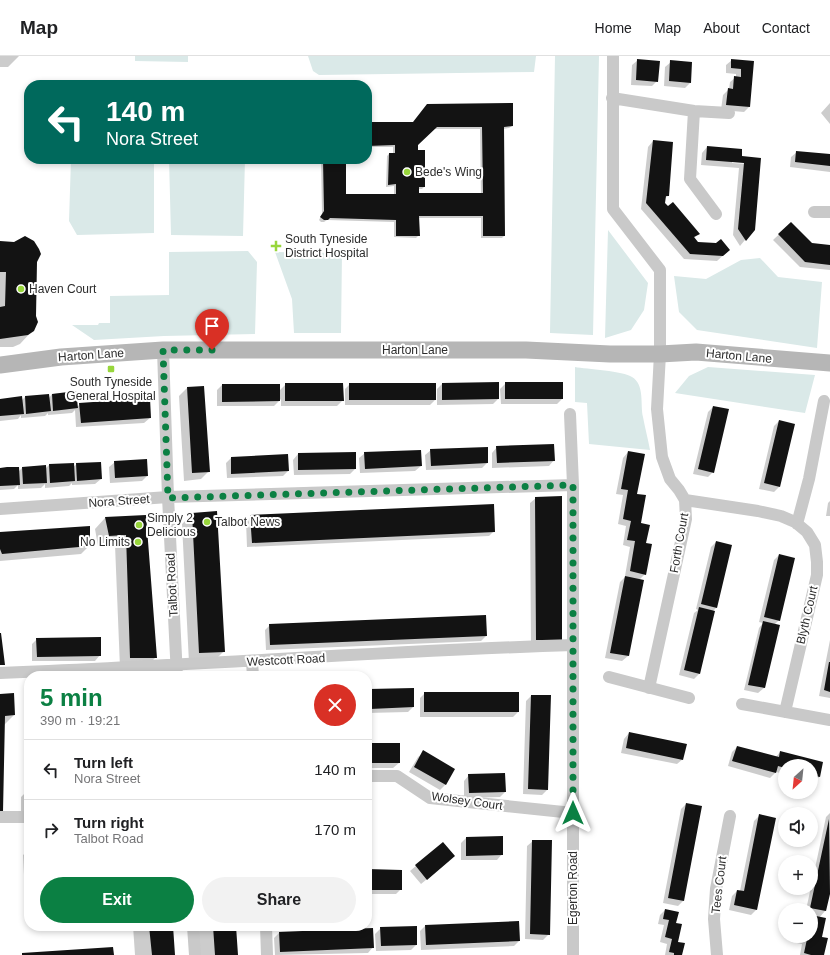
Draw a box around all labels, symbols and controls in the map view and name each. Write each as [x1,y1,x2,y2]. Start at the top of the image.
text: Map [20,17,58,38]
text: Home [595,20,632,36]
text: Map [654,20,681,36]
text: About [703,20,740,36]
text: Contact [762,20,810,36]
icon: left [40,96,92,148]
text: 140 m [106,96,185,127]
text: Nora Street [106,129,198,149]
place label: Bede's Wing [415,165,482,179]
marker: Bede's Wing [402,167,412,177]
place label: South Tyneside District Hospital [285,232,368,260]
marker: South Tyneside District Hospital [270,240,282,252]
place label: Haven Court [29,282,97,296]
marker: Haven Court [16,284,26,294]
pin [195,309,229,350]
icon: arrive [201,315,223,337]
street label: Harton Lane [382,343,448,357]
street label: Harton Lane [58,346,125,364]
street label: Harton Lane [705,346,773,366]
marker: South Tyneside General Hospital [106,364,116,374]
place label: South Tyneside General Hospital [66,375,156,403]
street label: Nora Street [88,492,151,510]
place label: Simply 2 Delicious [147,511,196,539]
street label: Forth Court [667,511,691,574]
place label: Talbot News [215,515,280,529]
marker: Talbot News [202,517,212,527]
marker: Simply 2 Delicious [134,520,144,530]
place label: No Limits [80,535,130,549]
marker: No Limits [133,537,143,547]
street label: Talbot Road [163,553,181,617]
street label: Blyth Court [794,584,821,645]
street label: Westcott Road [246,651,326,669]
text: 5 min [40,684,103,711]
button: close [314,684,356,726]
text: 390 m · 19:21 [40,713,120,728]
text: Turn left [74,754,133,771]
icon: left [40,759,62,781]
north arrow [778,759,818,799]
map controls [778,759,818,943]
text: 140 m [314,761,356,778]
text: Nora Street [74,771,140,786]
street label: Wolsey Court [430,789,504,813]
position arrow [552,792,594,834]
button: sound [778,807,818,847]
text: Turn right [74,814,144,831]
icon: right [40,819,62,841]
text: 170 m [314,821,356,838]
text: Talbot Road [74,831,143,846]
street label: Egerton Road [566,851,580,925]
street label: Tees Court [709,855,730,915]
button: + [778,855,818,895]
button: Exit [40,877,194,923]
button: Share [202,877,356,923]
button: − [778,903,818,943]

